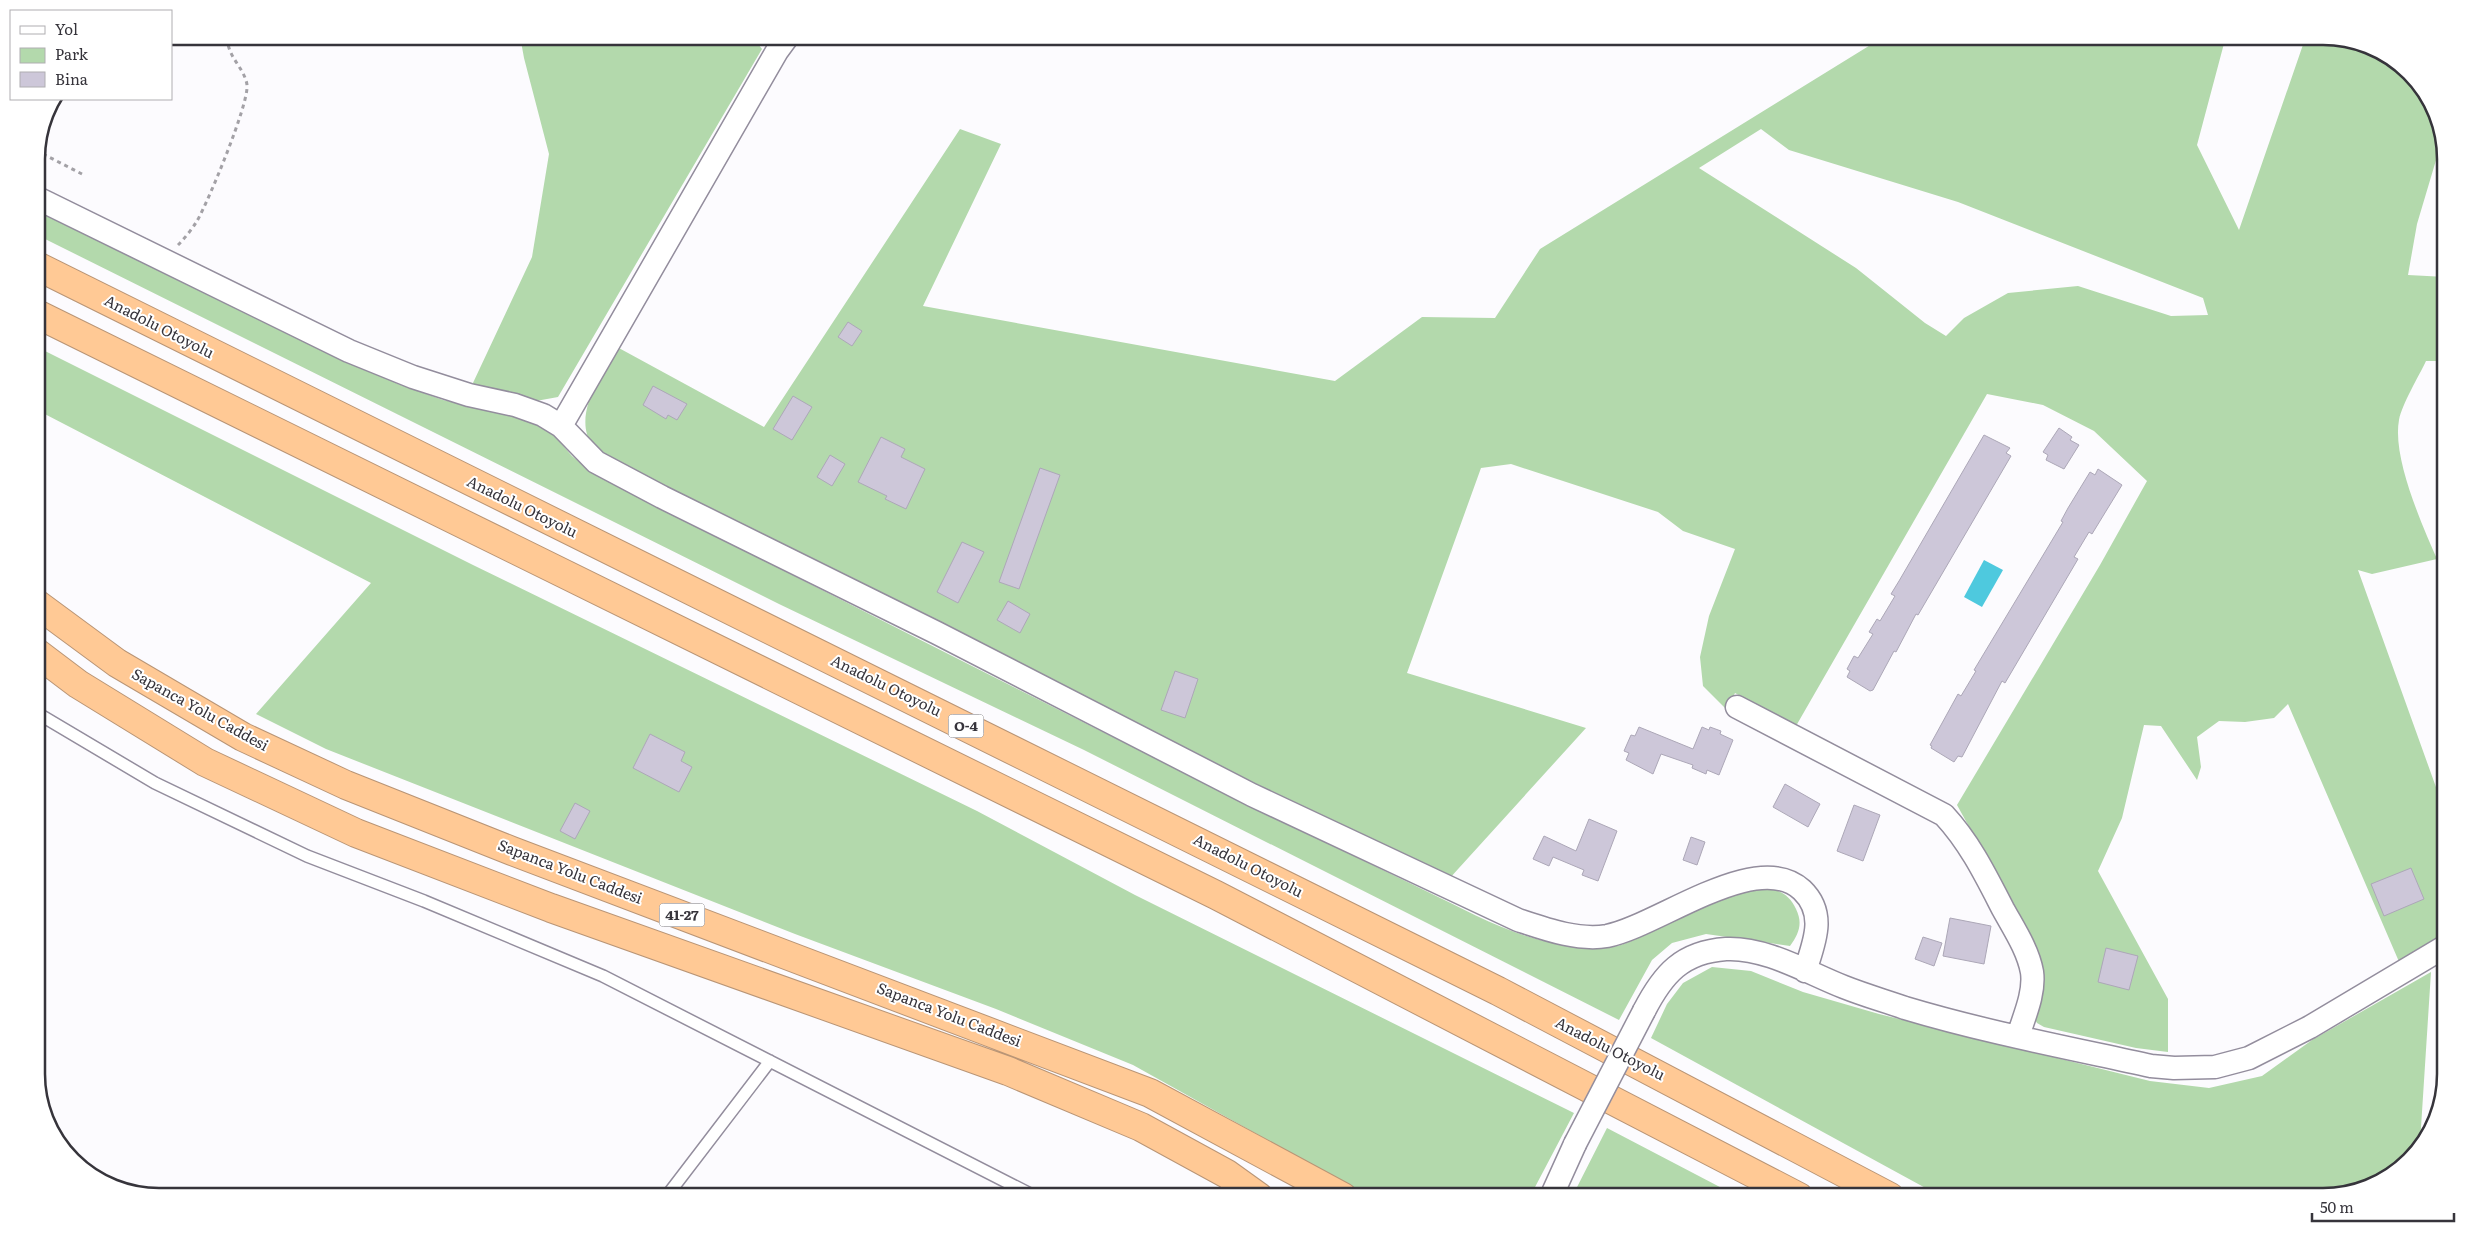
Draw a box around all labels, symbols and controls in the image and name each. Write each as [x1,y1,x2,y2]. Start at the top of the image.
legend [10,10,172,100]
text: Yol [55,17,78,40]
text: Park [55,42,89,65]
text: Bina [55,67,89,90]
street label: Anadolu Otoyolu [101,288,219,364]
street label: Anadolu Otoyolu [463,469,582,543]
street label: Anadolu Otoyolu [827,648,946,722]
street label: Sapanca Yolu Caddesi [128,661,273,756]
road number: O-4 [948,714,984,738]
street label: Anadolu Otoyolu [1190,827,1308,903]
street label: Sapanca Yolu Caddesi [495,832,646,909]
road number: 41-27 [660,904,704,926]
street label: Sapanca Yolu Caddesi [874,975,1025,1052]
street label: Anadolu Otoyolu [1552,1010,1670,1086]
scale bar [2312,1190,2454,1222]
text: 50 m [2320,1195,2354,1218]

